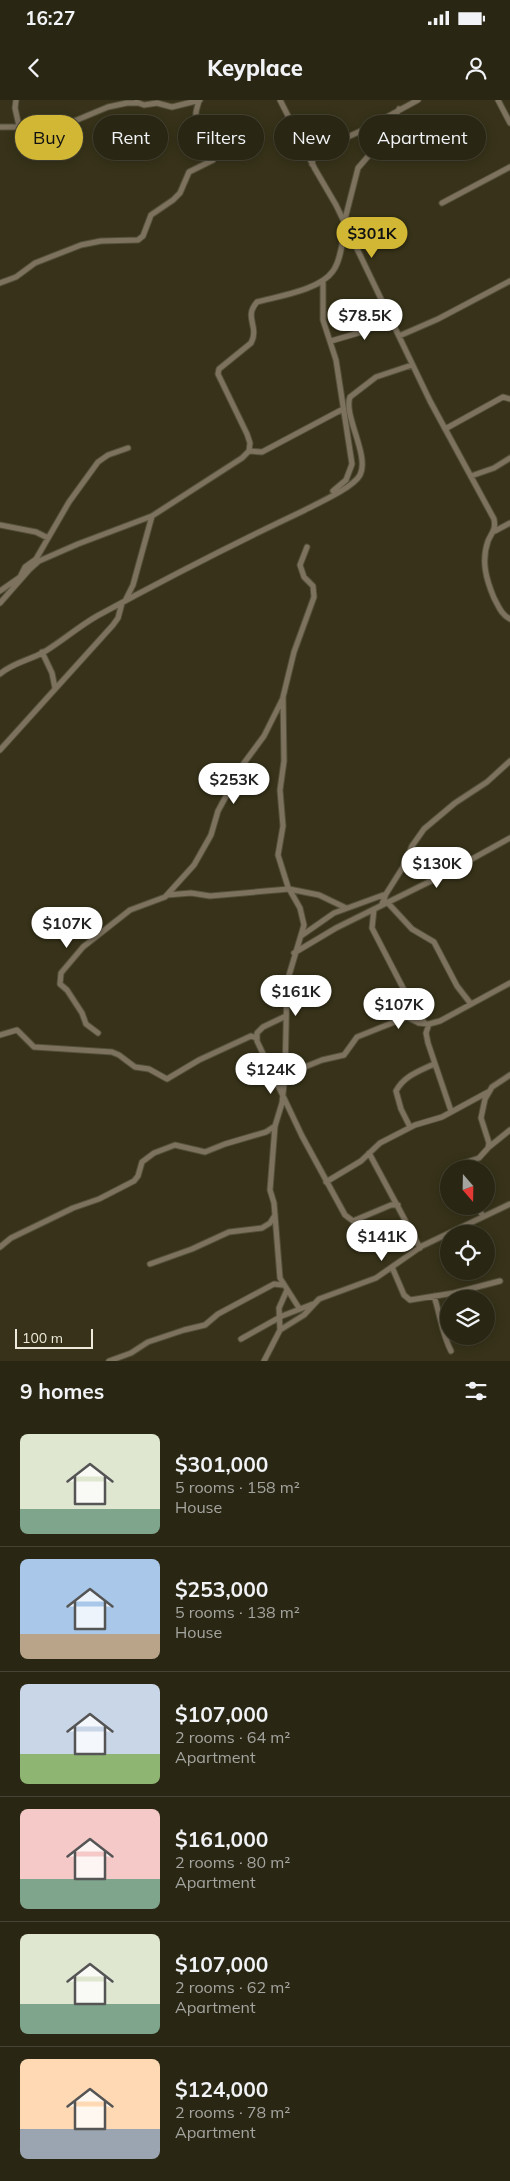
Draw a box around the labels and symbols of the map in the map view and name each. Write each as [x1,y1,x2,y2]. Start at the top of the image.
pin: $301K [337,216,407,259]
pin: $78.5K [324,298,406,341]
pin: $253K [199,762,269,805]
pin: $130K [402,846,472,889]
pin: $107K [32,906,102,949]
pin: $161K [261,974,331,1017]
pin: $107K [364,988,434,1030]
pin: $124K [236,1052,306,1095]
north arrow [440,1160,495,1215]
pin: $141K [347,1220,417,1262]
scale bar [15,1326,92,1349]

